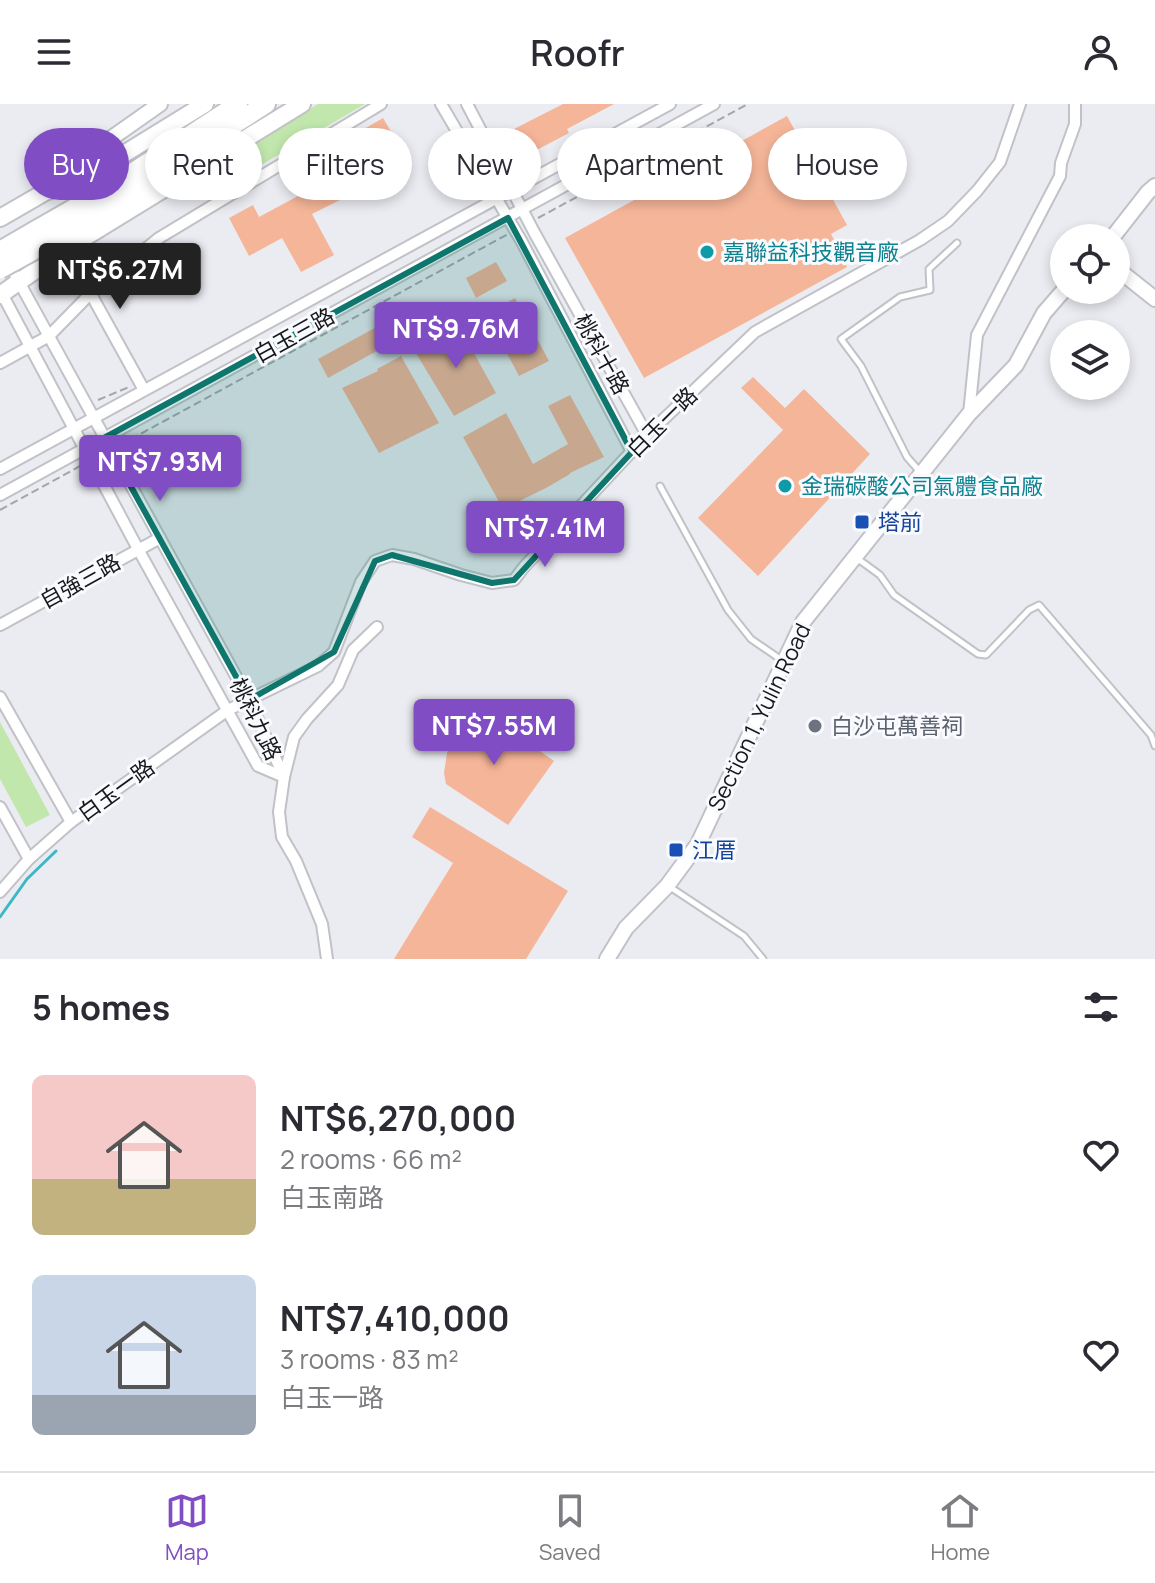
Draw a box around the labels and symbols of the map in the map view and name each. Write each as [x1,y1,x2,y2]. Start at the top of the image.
place label: 嘉聯益科技觀音廠 [723,237,899,267]
pin: NT$6.27M [37,243,203,311]
marker: 嘉聯益科技觀音廠 [698,243,716,261]
street label: 白玉三路 [248,301,340,369]
pin: NT$9.76M [373,302,539,370]
street label: 桃科十路 [568,308,636,400]
street label: 白玉一路 [620,380,704,464]
pin: NT$7.93M [77,435,243,503]
place label: 金瑞碳酸公司氣體食品廠 [801,471,1043,501]
marker: 金瑞碳酸公司氣體食品廠 [776,477,794,495]
pin: NT$7.41M [462,501,628,569]
place label: 塔前 [878,507,922,537]
marker: 塔前 [853,513,871,531]
street label: 自強三路 [34,547,126,615]
street label: Section 1, Yulin Road [701,618,817,816]
street label: 桃科九路 [223,673,289,765]
pin: NT$7.55M [411,699,577,767]
place label: 白沙屯萬善祠 [831,711,963,741]
marker: 白沙屯萬善祠 [806,717,824,735]
street label: 白玉一路 [72,752,160,828]
place label: 江厝 [692,835,736,865]
marker: 江厝 [667,841,685,859]

